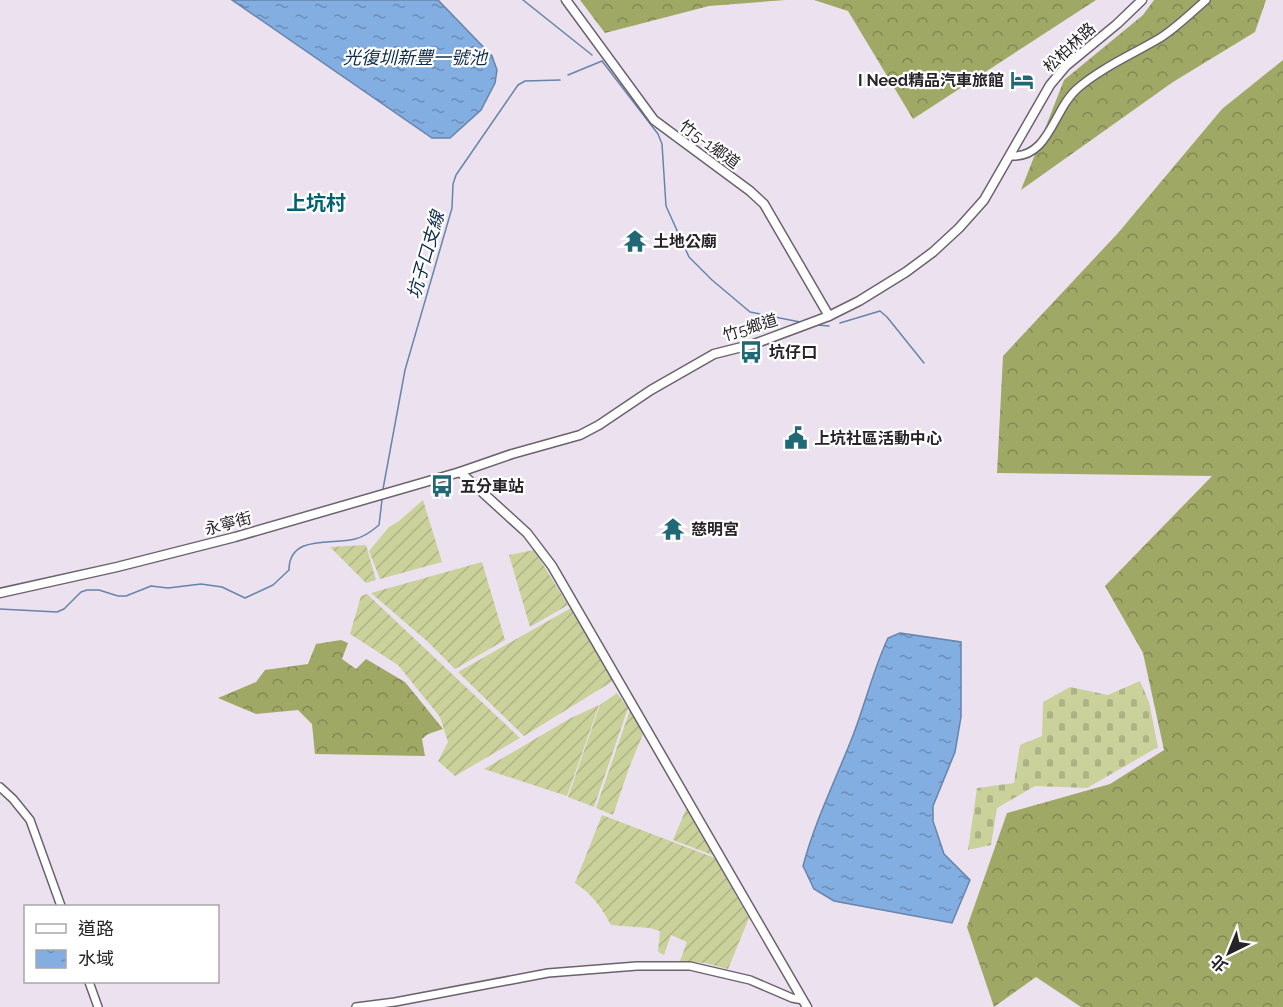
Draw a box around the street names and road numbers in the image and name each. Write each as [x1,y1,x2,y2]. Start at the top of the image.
street label: 松柏林路 [1039,19,1099,76]
street label: 竹5-1鄉道 [676,116,744,173]
street label: 竹5鄉道 [720,310,780,345]
street label: 永寧街 [202,508,254,539]

